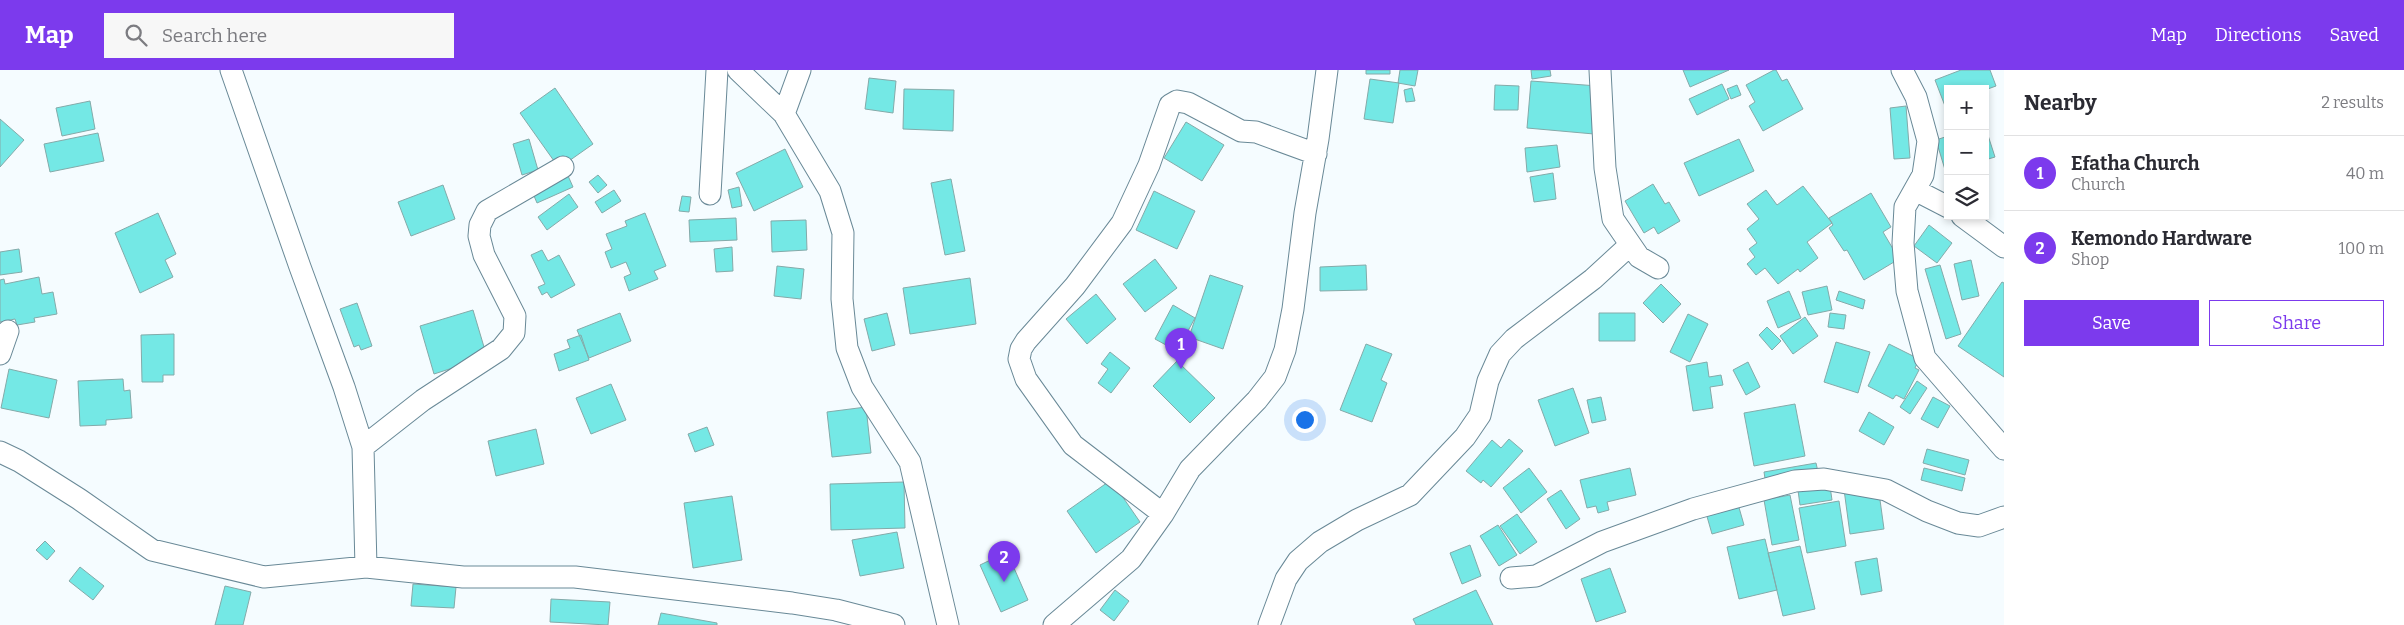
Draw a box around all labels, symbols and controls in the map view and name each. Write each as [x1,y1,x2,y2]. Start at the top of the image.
search box [104,13,454,58]
text: Map [25,21,74,49]
icon: search [122,21,150,49]
text: Search here [162,24,267,47]
text: Map [2151,24,2187,46]
text: Directions [2215,24,2302,46]
text: Saved [2330,24,2379,46]
map controls [1944,85,1989,220]
button: + [1944,85,1989,130]
text: Nearby [2024,90,2097,116]
text: 2 results [2321,93,2384,112]
button: − [1944,130,1989,175]
text: Efatha Church [2071,152,2200,175]
text: 1 [2037,164,2043,183]
text: 40 m [2346,164,2384,183]
button: layers [1944,175,1989,220]
text: Church [2071,175,2125,194]
text: Kemondo Hardware [2071,227,2252,250]
text: 2 [2035,239,2045,258]
text: 100 m [2339,239,2384,258]
text: Shop [2071,250,2109,269]
button: Save [2024,300,2199,346]
button: Share [2209,300,2384,346]
pin: 1 [1165,328,1197,369]
your location [1292,407,1318,433]
pin: 2 [988,541,1020,582]

